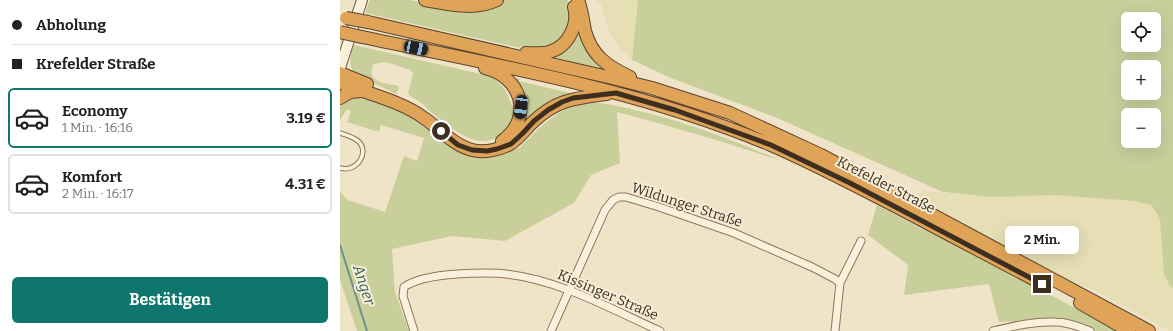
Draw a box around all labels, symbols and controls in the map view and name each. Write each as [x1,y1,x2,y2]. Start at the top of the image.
map controls [1121,12,1161,148]
button: locate [1121,12,1161,52]
text: Abholung [36,16,106,34]
car [403,40,429,56]
text: Krefelder Straße [36,55,156,73]
button: + [1121,60,1161,100]
car [513,94,529,120]
icon: car [14,100,50,136]
text: Economy [62,102,128,120]
button: − [1121,108,1161,148]
text: 3.19 € [286,109,326,127]
text: 1 Min. · 16:16 [62,120,133,135]
route start [432,122,450,140]
street label: Krefelder Straße [834,153,938,217]
icon: car [14,166,50,202]
text: Komfort [62,168,122,186]
text: 4.31 € [285,175,326,193]
street label: Wildunger Straße [630,179,744,231]
text: 2 Min. · 16:17 [62,186,133,201]
callout: 2 Min. [1005,226,1079,254]
text: 2 Min. [1024,232,1060,247]
water label: Anger [349,262,379,308]
street label: Kissinger Straße [555,266,661,324]
route end [1033,275,1051,293]
button: Bestätigen [12,277,328,323]

